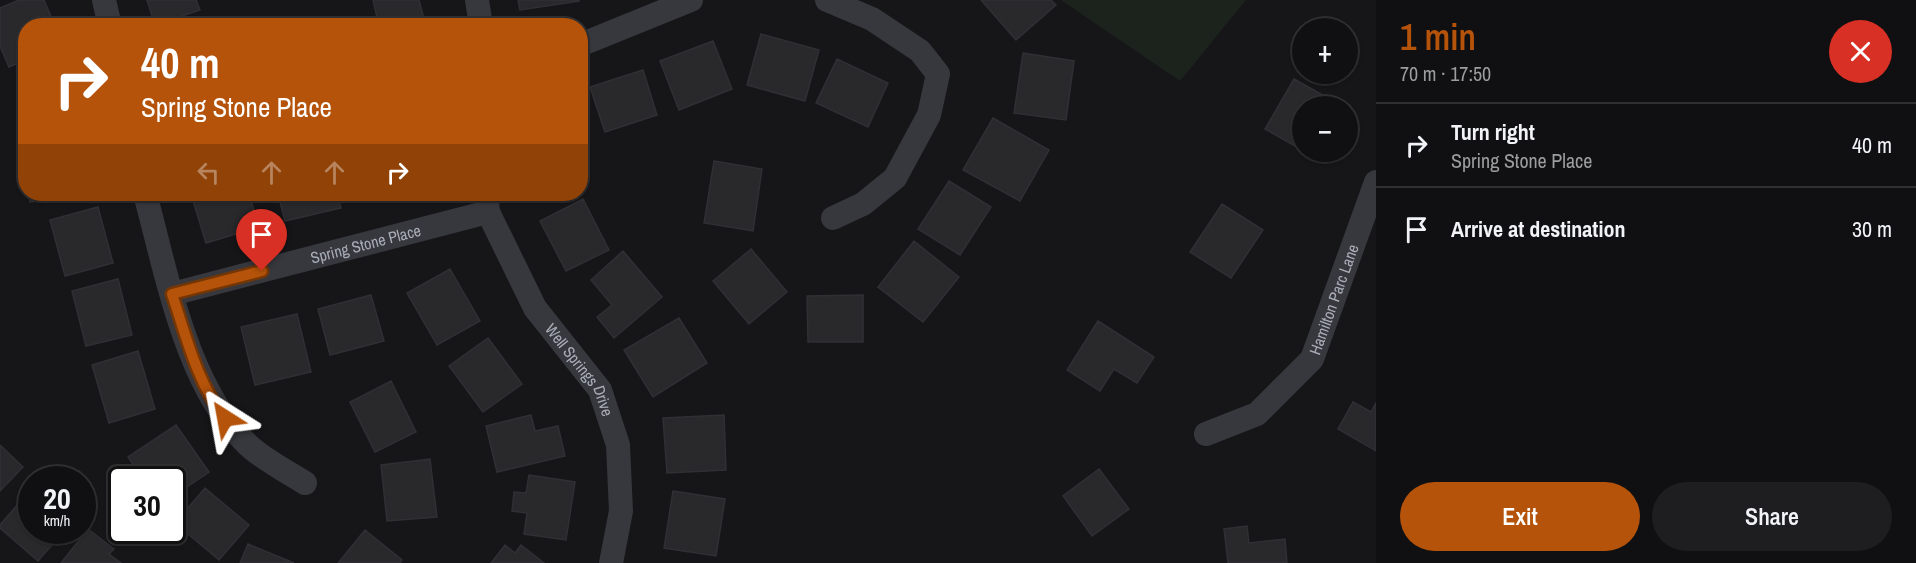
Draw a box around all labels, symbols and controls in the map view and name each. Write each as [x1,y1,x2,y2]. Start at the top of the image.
text: 1 min [1400,13,1476,61]
map controls [1292,18,1358,162]
button: + [1292,18,1358,84]
button: close [1829,20,1892,83]
text: 40 m [141,35,220,91]
icon: right [42,42,120,120]
text: 70 m · 17:50 [1400,60,1491,87]
text: Spring Stone Place [141,89,332,125]
button: − [1292,96,1358,162]
text: Turn right [1451,117,1535,147]
icon: right [1400,129,1433,162]
text: 40 m [1852,130,1892,160]
text: Spring Stone Place [1451,147,1592,174]
icon: left [192,156,225,189]
icon: ahead [255,156,288,189]
icon: ahead [318,156,351,189]
icon: right [381,156,414,189]
pin [236,209,287,271]
icon: arrive [1400,213,1433,246]
text: Arrive at destination [1451,214,1625,244]
text: 30 m [1852,214,1892,244]
icon: arrive [245,218,278,251]
street label: Spring Stone Place [308,219,423,269]
street label: Hamilton Parc Lane [1303,241,1364,358]
street label: Well Springs Drive [540,319,619,419]
position arrow [193,386,257,450]
speed limit sign: 30 [108,466,186,544]
text: 20 [43,478,71,518]
button: Exit [1400,482,1640,551]
button: Share [1652,482,1892,551]
text: km/h [44,510,70,531]

